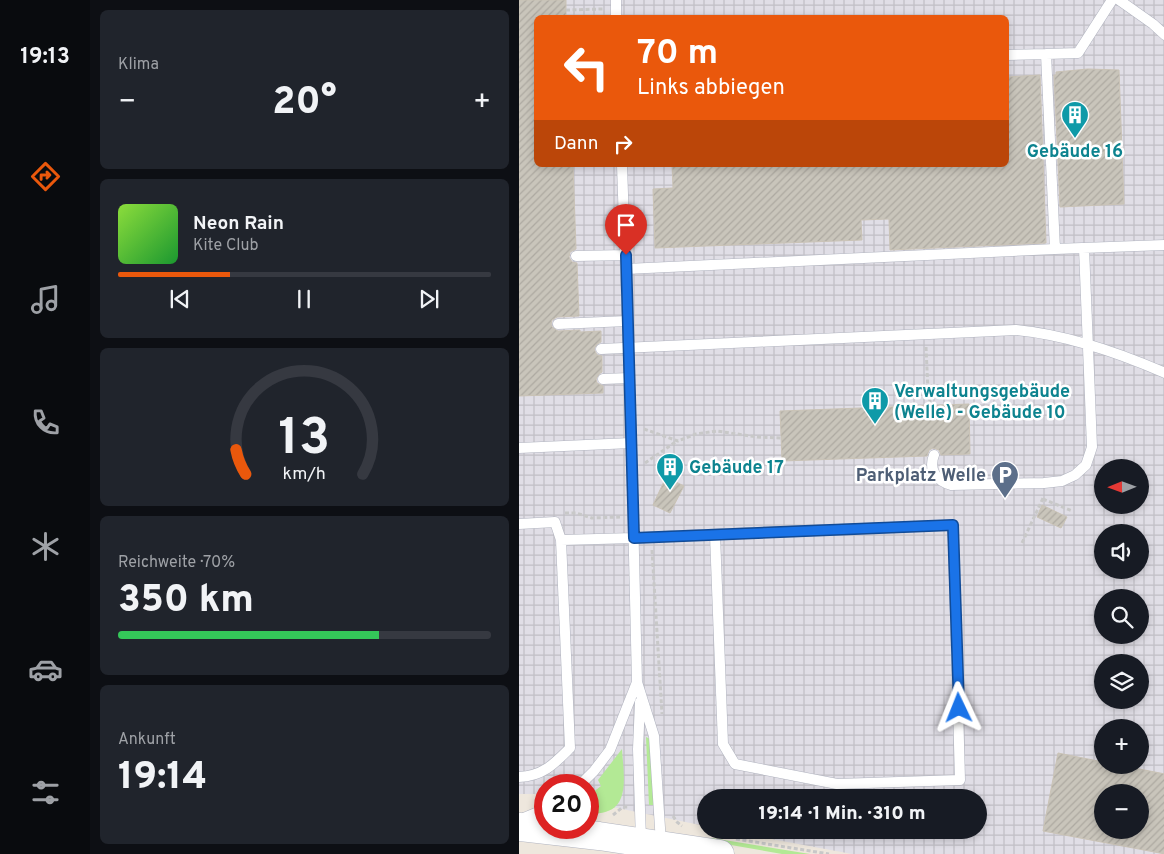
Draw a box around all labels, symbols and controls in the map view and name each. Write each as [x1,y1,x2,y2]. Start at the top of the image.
text: 70 m [637,32,718,76]
icon: left [554,35,619,100]
text: 19:13 [20,44,70,71]
text: Klima [118,55,159,75]
text: Links abbiegen [637,75,785,102]
text: 20° [272,79,337,128]
text: − [118,85,136,121]
text: + [473,85,491,121]
building icon: Gebäude 16 [1060,100,1090,139]
icon: right [609,130,637,158]
text: Dann [554,132,599,156]
place label: Gebäude 16 [1027,141,1123,164]
icon: directions [28,159,63,194]
pin [605,204,647,255]
icon: arrive [612,211,640,239]
text: Neon Rain [193,212,284,236]
text: Kite Club [193,236,258,256]
icon: music [28,282,63,317]
icon: previous [166,285,194,313]
icon: pause [290,285,318,313]
icon: next [415,285,443,313]
place label: Verwaltungsgebäude (Welle) - Gebäude 10 [894,381,1070,425]
building icon: Verwaltungsgebäude (Welle) - Gebäude 10 [860,386,890,425]
icon: phone [28,405,63,440]
text: 13 [279,407,330,473]
building icon: Gebäude 17 [655,452,685,491]
place label: Gebäude 17 [689,457,784,480]
north arrow [1094,459,1149,514]
map controls [1094,459,1149,839]
parking icon: Parkplatz Welle [990,460,1020,499]
text: km/h [283,463,326,486]
place label: Parkplatz Welle [856,465,986,488]
button: sound [1094,524,1149,579]
icon: climate [28,529,63,564]
text: Reichweite · 70% [118,553,235,573]
text: 350 km [118,577,254,626]
button: search [1094,589,1149,644]
icon: car [28,652,63,687]
button: layers [1094,654,1149,709]
position arrow [932,681,984,733]
button: + [1094,719,1149,774]
text: Ankunft [118,730,176,750]
text: 19:14 [118,754,207,803]
speed limit sign: 20 [534,774,599,839]
icon: filters [28,775,63,810]
button: − [1094,784,1149,839]
text: 19:14 · 1 Min. · 310 m [758,802,926,826]

